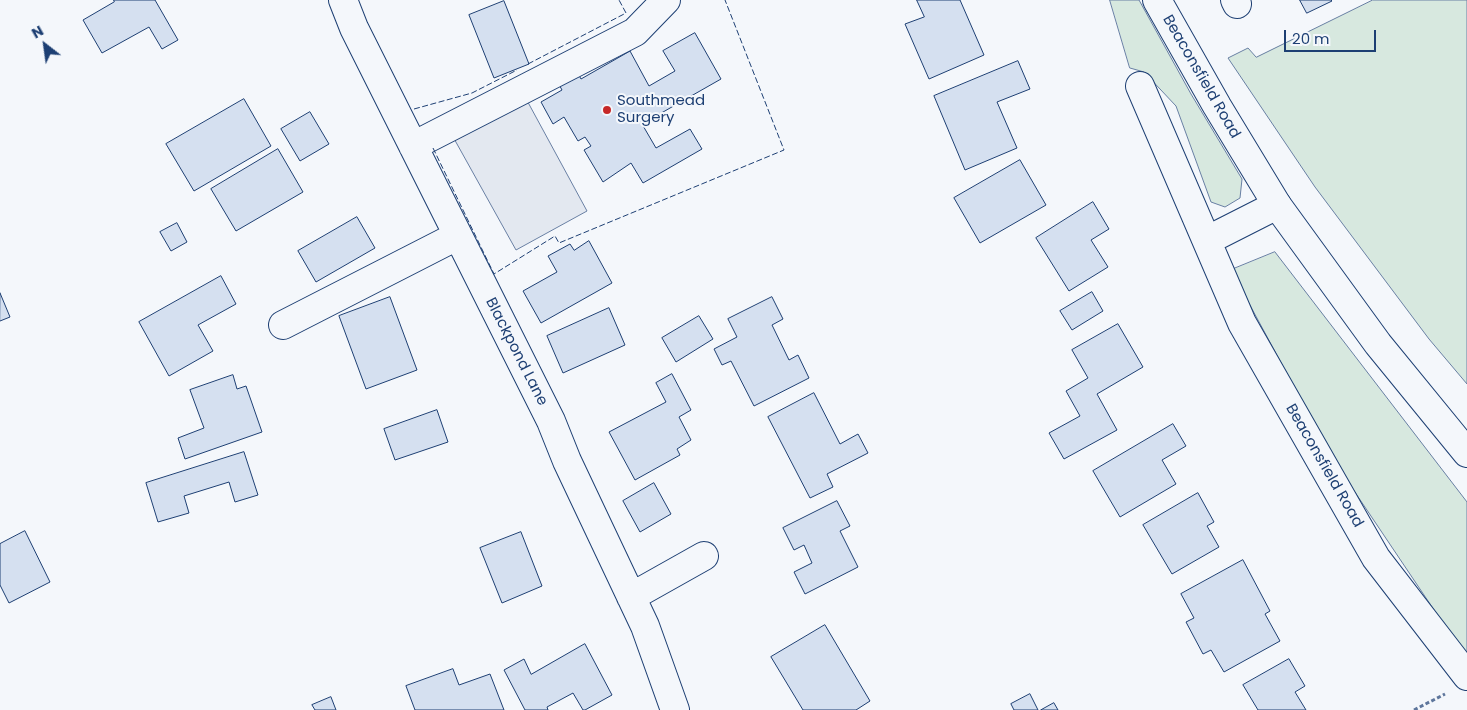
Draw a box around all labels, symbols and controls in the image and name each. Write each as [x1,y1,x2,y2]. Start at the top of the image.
street label: Beaconsfield Road [1158,12,1244,142]
north arrow [20,20,70,70]
scale bar [1287,20,1380,52]
text: N [28,21,47,43]
text: 20 m [1292,28,1330,49]
place label: Southmead Surgery [617,92,705,127]
marker: Southmead Surgery [601,104,613,116]
street label: Blackpond Lane [481,295,551,409]
street label: Beaconsfield Road [1281,401,1367,531]

